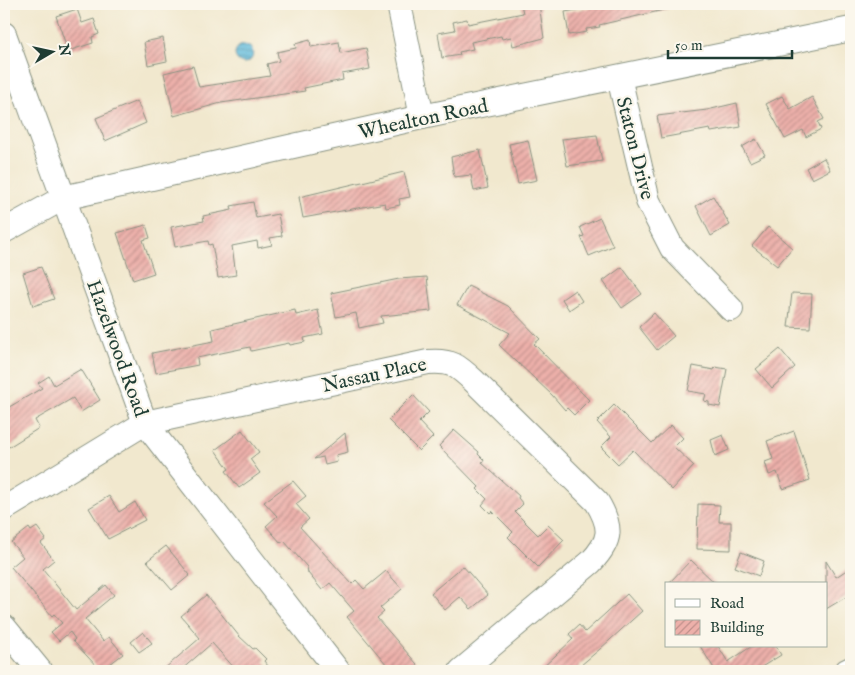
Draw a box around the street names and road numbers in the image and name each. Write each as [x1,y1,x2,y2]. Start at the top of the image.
street label: Whealton Road [356,93,491,145]
street label: Staton Drive [610,94,659,202]
street label: Hazelwood Road [80,277,153,421]
street label: Nassau Place [320,352,429,399]

